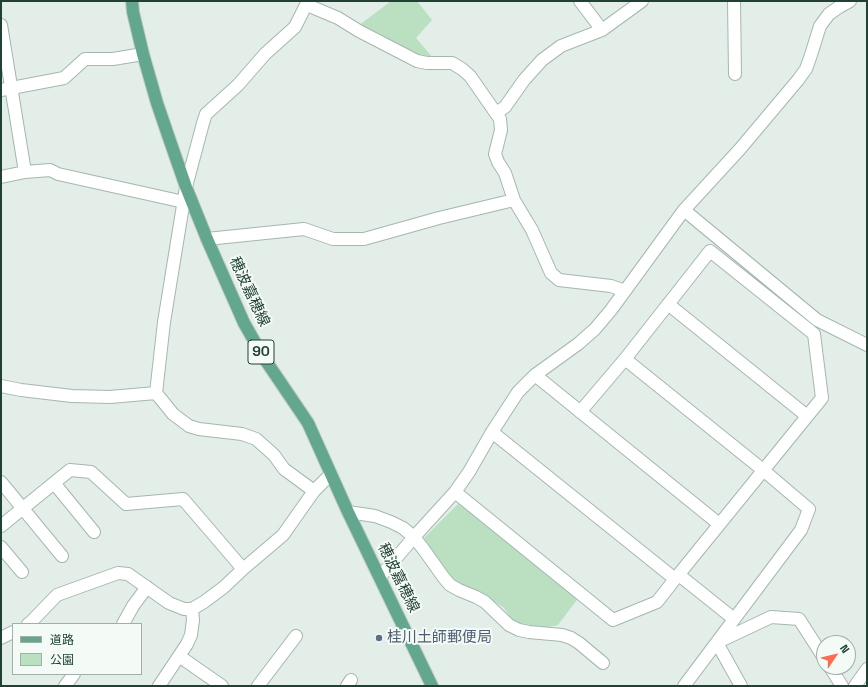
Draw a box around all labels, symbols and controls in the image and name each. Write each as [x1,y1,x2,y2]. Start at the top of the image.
street label: 穂波嘉穂線 [225,254,273,330]
road number: 90 [248,340,274,364]
street label: 穂波嘉穂線 [373,540,423,616]
legend [12,623,142,675]
place label: 桂川土師郵便局 [387,629,492,647]
text: 道路 [50,632,74,648]
marker: 桂川土師郵便局 [374,633,384,643]
north arrow [816,635,856,675]
text: N [837,642,853,656]
text: 公園 [50,652,74,668]

